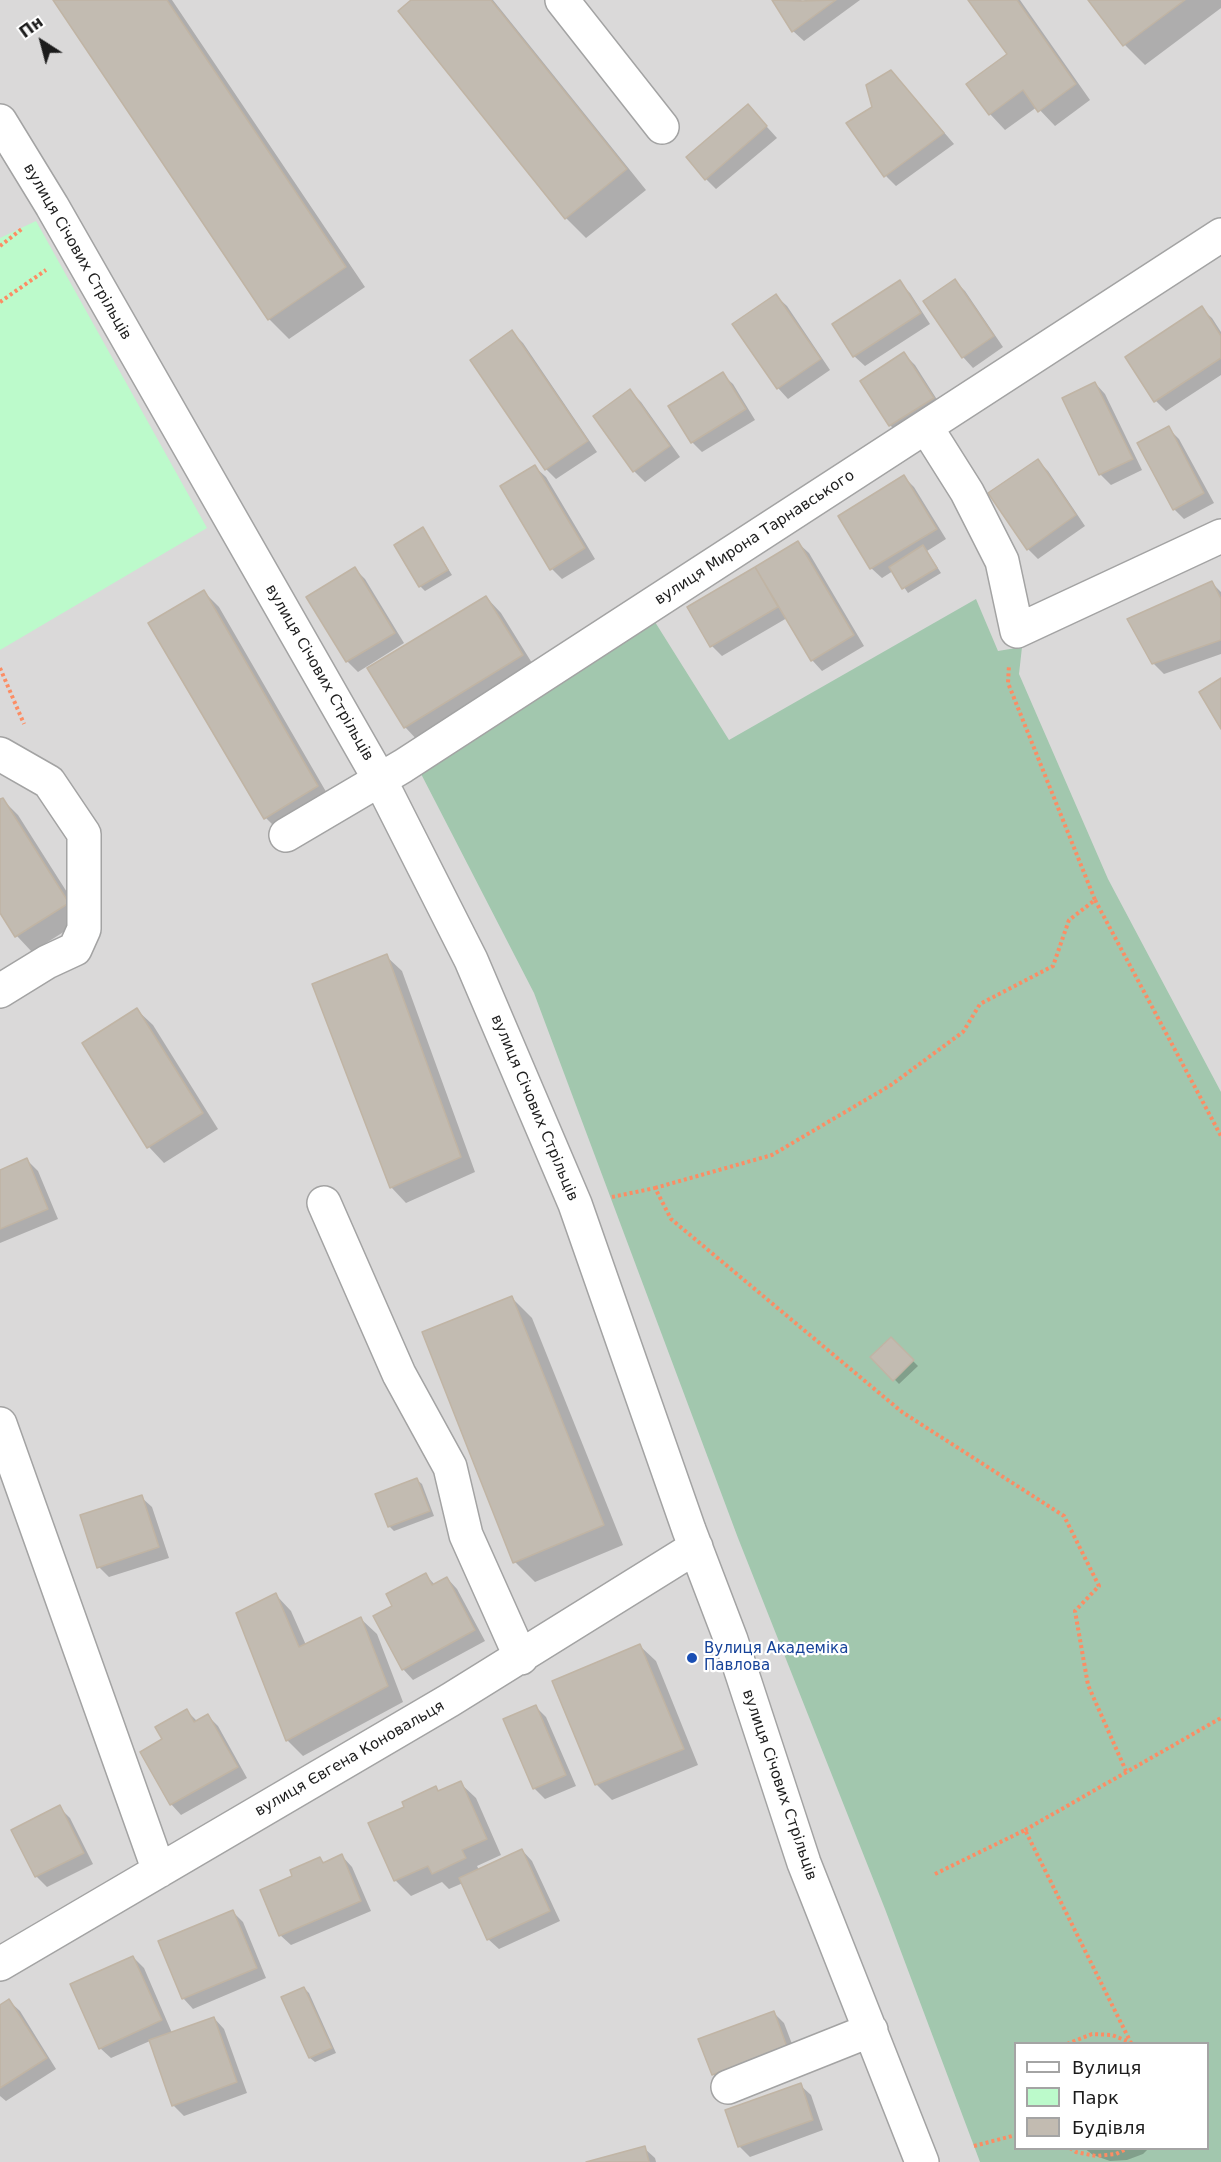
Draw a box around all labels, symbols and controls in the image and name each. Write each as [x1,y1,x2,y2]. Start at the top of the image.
north arrow [12,12,72,72]
text: Пн [16,12,47,42]
street label: вулиця Січових Стрільців [19,161,135,343]
street label: вулиця Мирона Тарнавського [652,467,858,609]
street label: вулиця Січових Стрільців [261,582,377,764]
street label: вулиця Січових Стрільців [487,1012,581,1204]
place label: Вулиця Академіка Павлова [704,1640,848,1675]
marker: Вулиця Академіка Павлова [685,1651,699,1665]
street label: вулиця Січових Стрільців [738,1687,820,1883]
street label: вулиця Євгена Коновальця [252,1697,448,1821]
legend [1014,2042,1209,2150]
text: Вулиця [1072,2057,1141,2078]
text: Парк [1072,2087,1119,2108]
text: Будівля [1072,2117,1145,2138]

